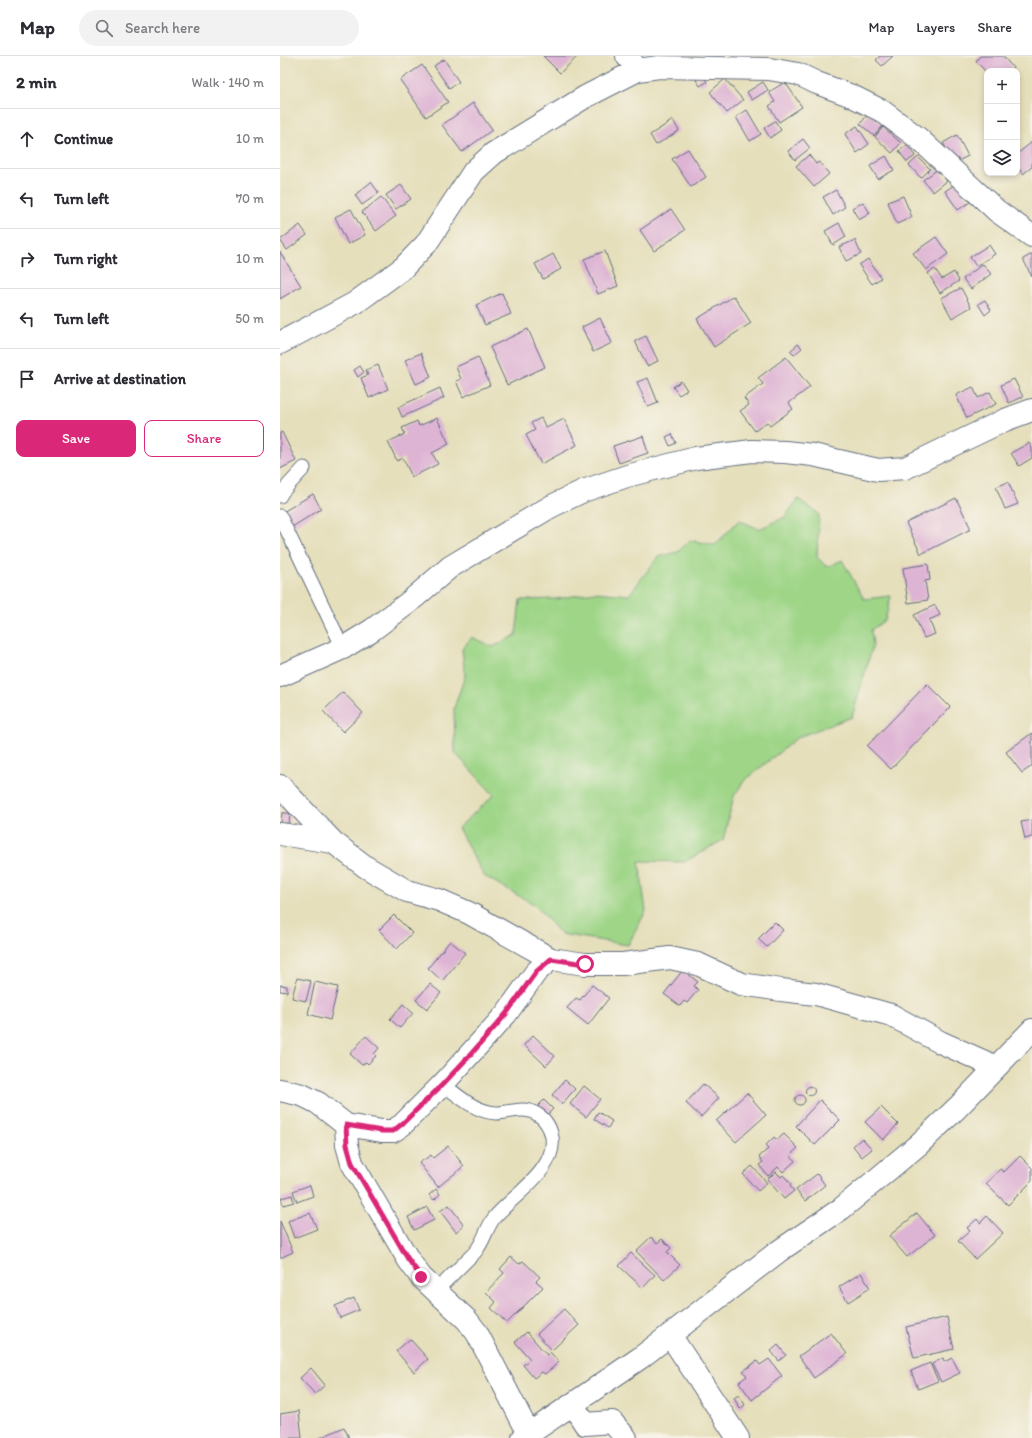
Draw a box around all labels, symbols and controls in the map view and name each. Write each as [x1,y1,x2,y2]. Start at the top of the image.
search box [79,10,359,46]
text: Map [20,16,55,39]
icon: search [93,17,115,39]
text: Search here [125,19,200,37]
text: Map [869,19,894,36]
text: Layers [916,19,955,36]
text: Share [977,19,1012,36]
map controls [984,68,1020,176]
button: + [984,68,1020,104]
text: 2 min [16,72,56,92]
text: Walk · 140 m [192,75,264,90]
button: − [984,104,1020,140]
icon: ahead [16,128,38,150]
text: Continue [54,130,113,148]
text: 10 m [236,131,264,146]
button: layers [984,140,1020,176]
icon: left [16,188,38,210]
text: Turn left [54,190,109,208]
text: 70 m [236,191,264,206]
icon: right [16,248,38,270]
text: Turn right [54,250,118,268]
text: 10 m [236,251,264,266]
icon: left [16,308,38,330]
text: Turn left [54,310,109,328]
text: 50 m [235,311,264,326]
icon: arrive [16,368,38,390]
text: Arrive at destination [54,370,186,388]
button: Save [16,420,136,457]
button: Share [144,420,264,457]
route start [576,955,594,973]
route end [412,1268,430,1286]

